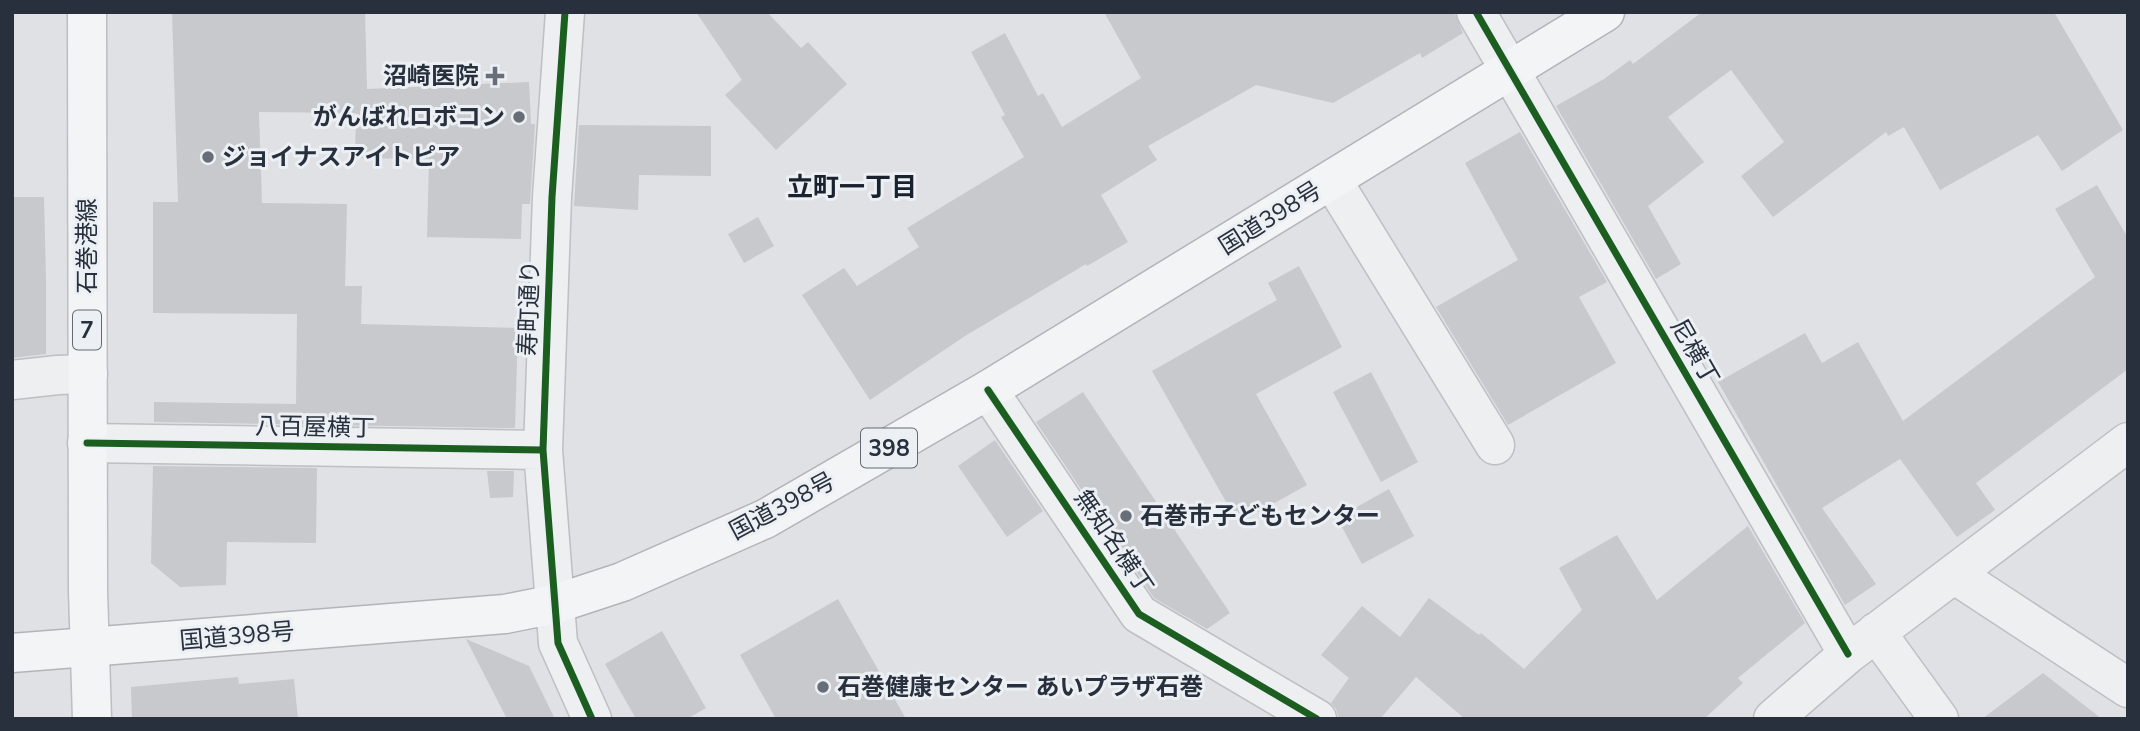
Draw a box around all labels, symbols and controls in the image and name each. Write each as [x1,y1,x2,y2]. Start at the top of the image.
place label: 沼崎医院 [383,60,479,92]
marker: 沼崎医院 [485,66,505,86]
place label: がんばれロボコン [313,101,505,133]
marker: がんばれロボコン [511,109,527,125]
place label: ジョイナスアイトピア [222,141,460,173]
marker: ジョイナスアイトピア [200,149,216,165]
district label: 立町一丁目 [787,170,917,205]
street label: 国道398号 [1213,174,1327,262]
street label: 石巻港線 [71,198,103,294]
street label: 寿町通り [511,259,547,357]
road number: 7 [73,310,101,350]
street label: 尼横丁 [1663,313,1727,391]
street label: 八百屋横丁 [255,410,375,444]
road number: 398 [861,428,917,468]
street label: 国道398号 [724,465,840,547]
street label: 無知名横丁 [1067,483,1161,601]
place label: 石巻市子どもセンター [1140,500,1380,532]
marker: 石巻市子どもセンター [1118,508,1134,524]
street label: 国道398号 [178,615,296,657]
place label: 石巻健康センター あいプラザ石巻 [837,671,1203,703]
marker: 石巻健康センター あいプラザ石巻 [815,679,831,695]

